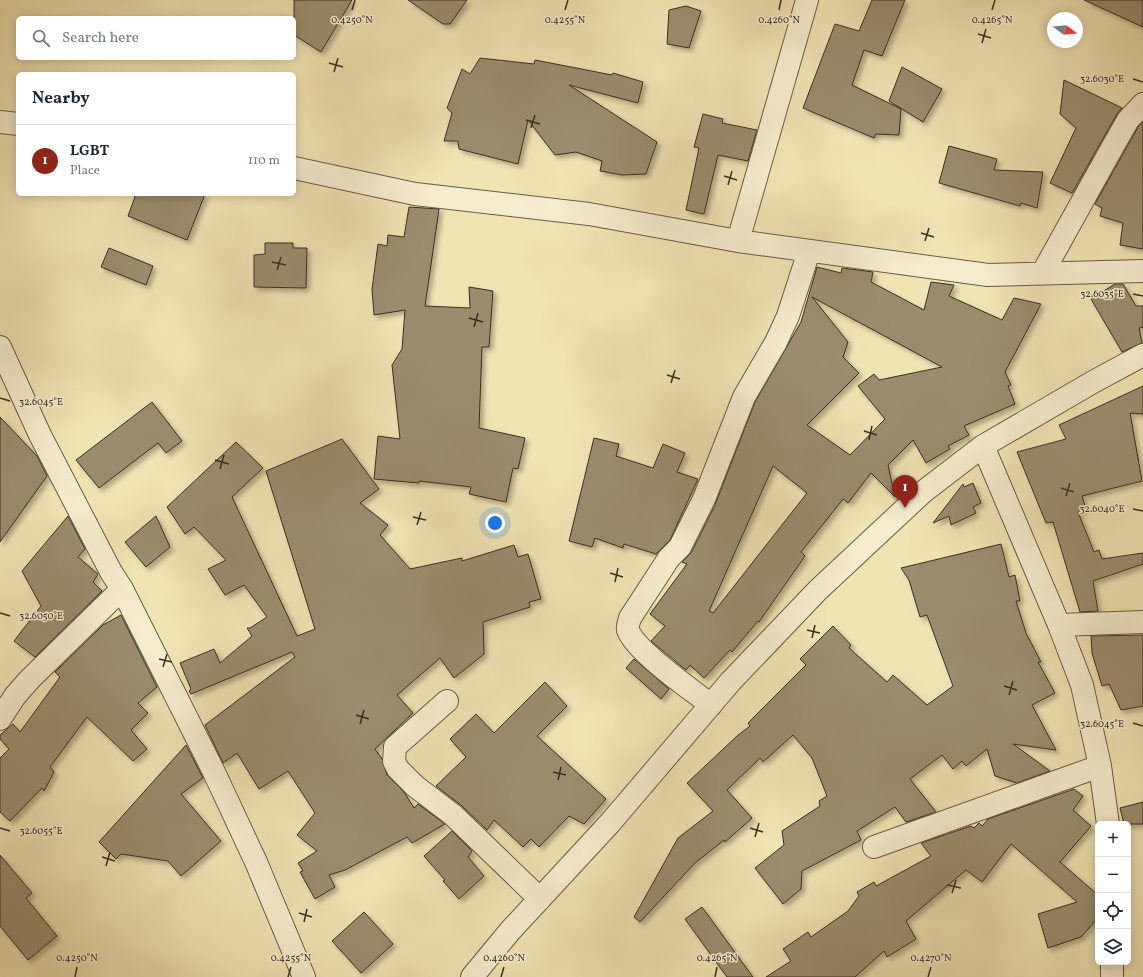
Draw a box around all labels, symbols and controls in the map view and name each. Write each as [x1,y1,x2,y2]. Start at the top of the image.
north arrow [1047,12,1083,48]
text: 0.4250°N [331,13,373,27]
text: 0.4255°N [545,13,586,27]
text: 0.4260°N [758,13,800,27]
text: 0.4265°N [972,13,1013,27]
search box [16,16,296,60]
icon: search [30,27,52,49]
text: Search here [62,28,139,49]
text: 32.6030°E [1080,72,1124,86]
text: Nearby [32,87,90,110]
text: LGBT [70,141,109,162]
text: 1 [42,152,48,170]
text: 110 m [248,152,280,170]
text: Place [70,162,100,180]
text: 32.6035°E [1080,287,1124,301]
text: 32.6045°E [19,395,63,409]
pin: 1 [892,475,918,508]
text: 32.6040°E [1079,502,1125,516]
your location [485,513,505,533]
text: 32.6050°E [19,609,63,623]
text: 32.6045°E [1080,717,1124,731]
map controls [1095,821,1131,965]
button: + [1095,821,1131,857]
text: 32.6055°E [19,824,63,838]
button: − [1095,857,1131,893]
button: locate [1095,893,1131,929]
button: layers [1095,929,1131,965]
text: 0.4250°N [56,951,98,965]
text: 0.4255°N [271,951,312,965]
text: 0.4260°N [483,951,525,965]
text: 0.4265°N [697,951,738,965]
text: 0.4270°N [911,951,952,965]

